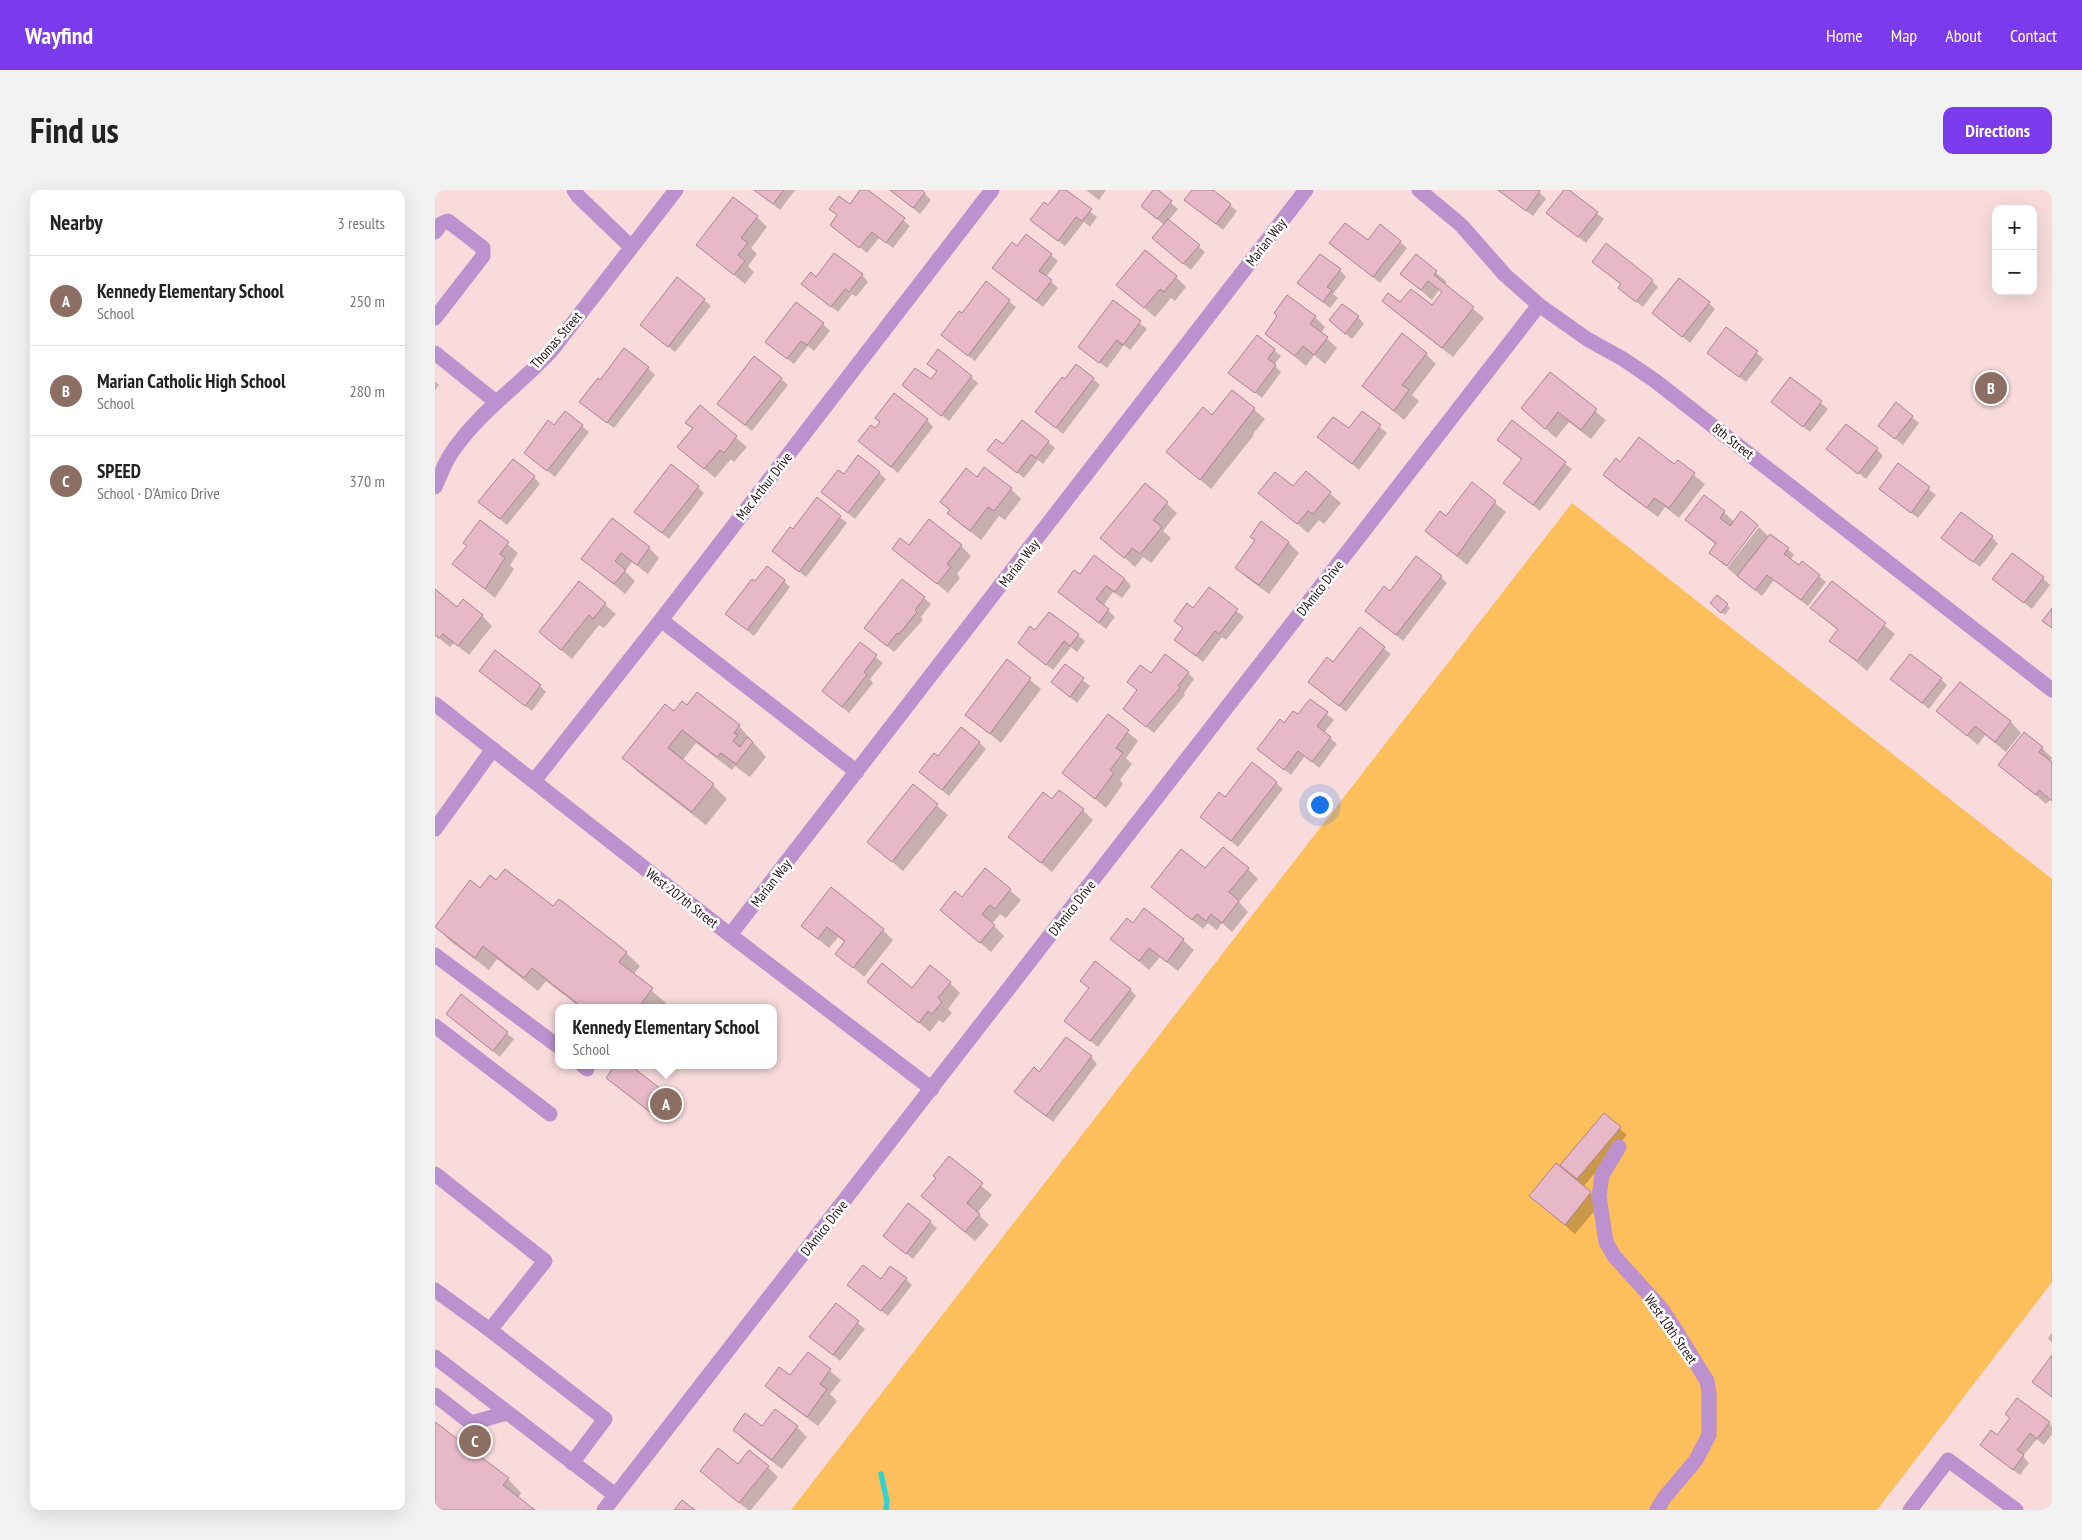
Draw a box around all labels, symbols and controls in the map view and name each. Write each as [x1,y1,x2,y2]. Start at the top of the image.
text: Wayfind [25,20,93,51]
text: Home [1826,24,1863,47]
text: Map [1891,24,1917,47]
text: About [1945,24,1982,47]
text: Contact [2010,24,2057,47]
text: Find us [30,107,119,153]
button: Directions [1943,107,2052,154]
map controls [1992,205,2037,295]
button: + [1992,205,2037,250]
text: Nearby [50,209,103,236]
text: 3 results [338,213,385,233]
street label: Marian Way [1242,214,1291,269]
button: − [1992,250,2037,295]
text: Kennedy Elementary School [97,279,284,303]
text: A [62,291,70,311]
text: 250 m [350,291,385,311]
text: School [97,303,134,323]
street label: Thomas Street [526,308,586,372]
text: Marian Catholic High School [97,369,286,393]
pin: B [1975,369,2007,407]
text: B [62,381,70,401]
text: 280 m [350,381,385,401]
text: School [97,393,134,413]
street label: 8th Street [1708,419,1758,463]
street label: Mac Arthur Drive [732,448,796,523]
text: SPEED [97,459,141,483]
text: C [62,471,70,491]
text: 370 m [350,471,385,491]
text: School · D'Amico Drive [97,483,220,503]
street label: Marian Way [995,535,1044,590]
street label: D'Amico Drive [1293,556,1348,620]
your location [1307,792,1333,818]
street label: Marian Way [747,855,796,910]
street label: West 207th Street [642,864,722,932]
street label: D'Amico Drive [1045,876,1100,940]
popup [555,1004,777,1069]
text: Kennedy Elementary School [573,1015,759,1039]
text: School [573,1039,610,1059]
pin: A [650,1085,682,1123]
street label: D'Amico Drive [797,1196,852,1260]
street label: West 10th Street [1640,1291,1702,1367]
pin: C [459,1422,491,1460]

